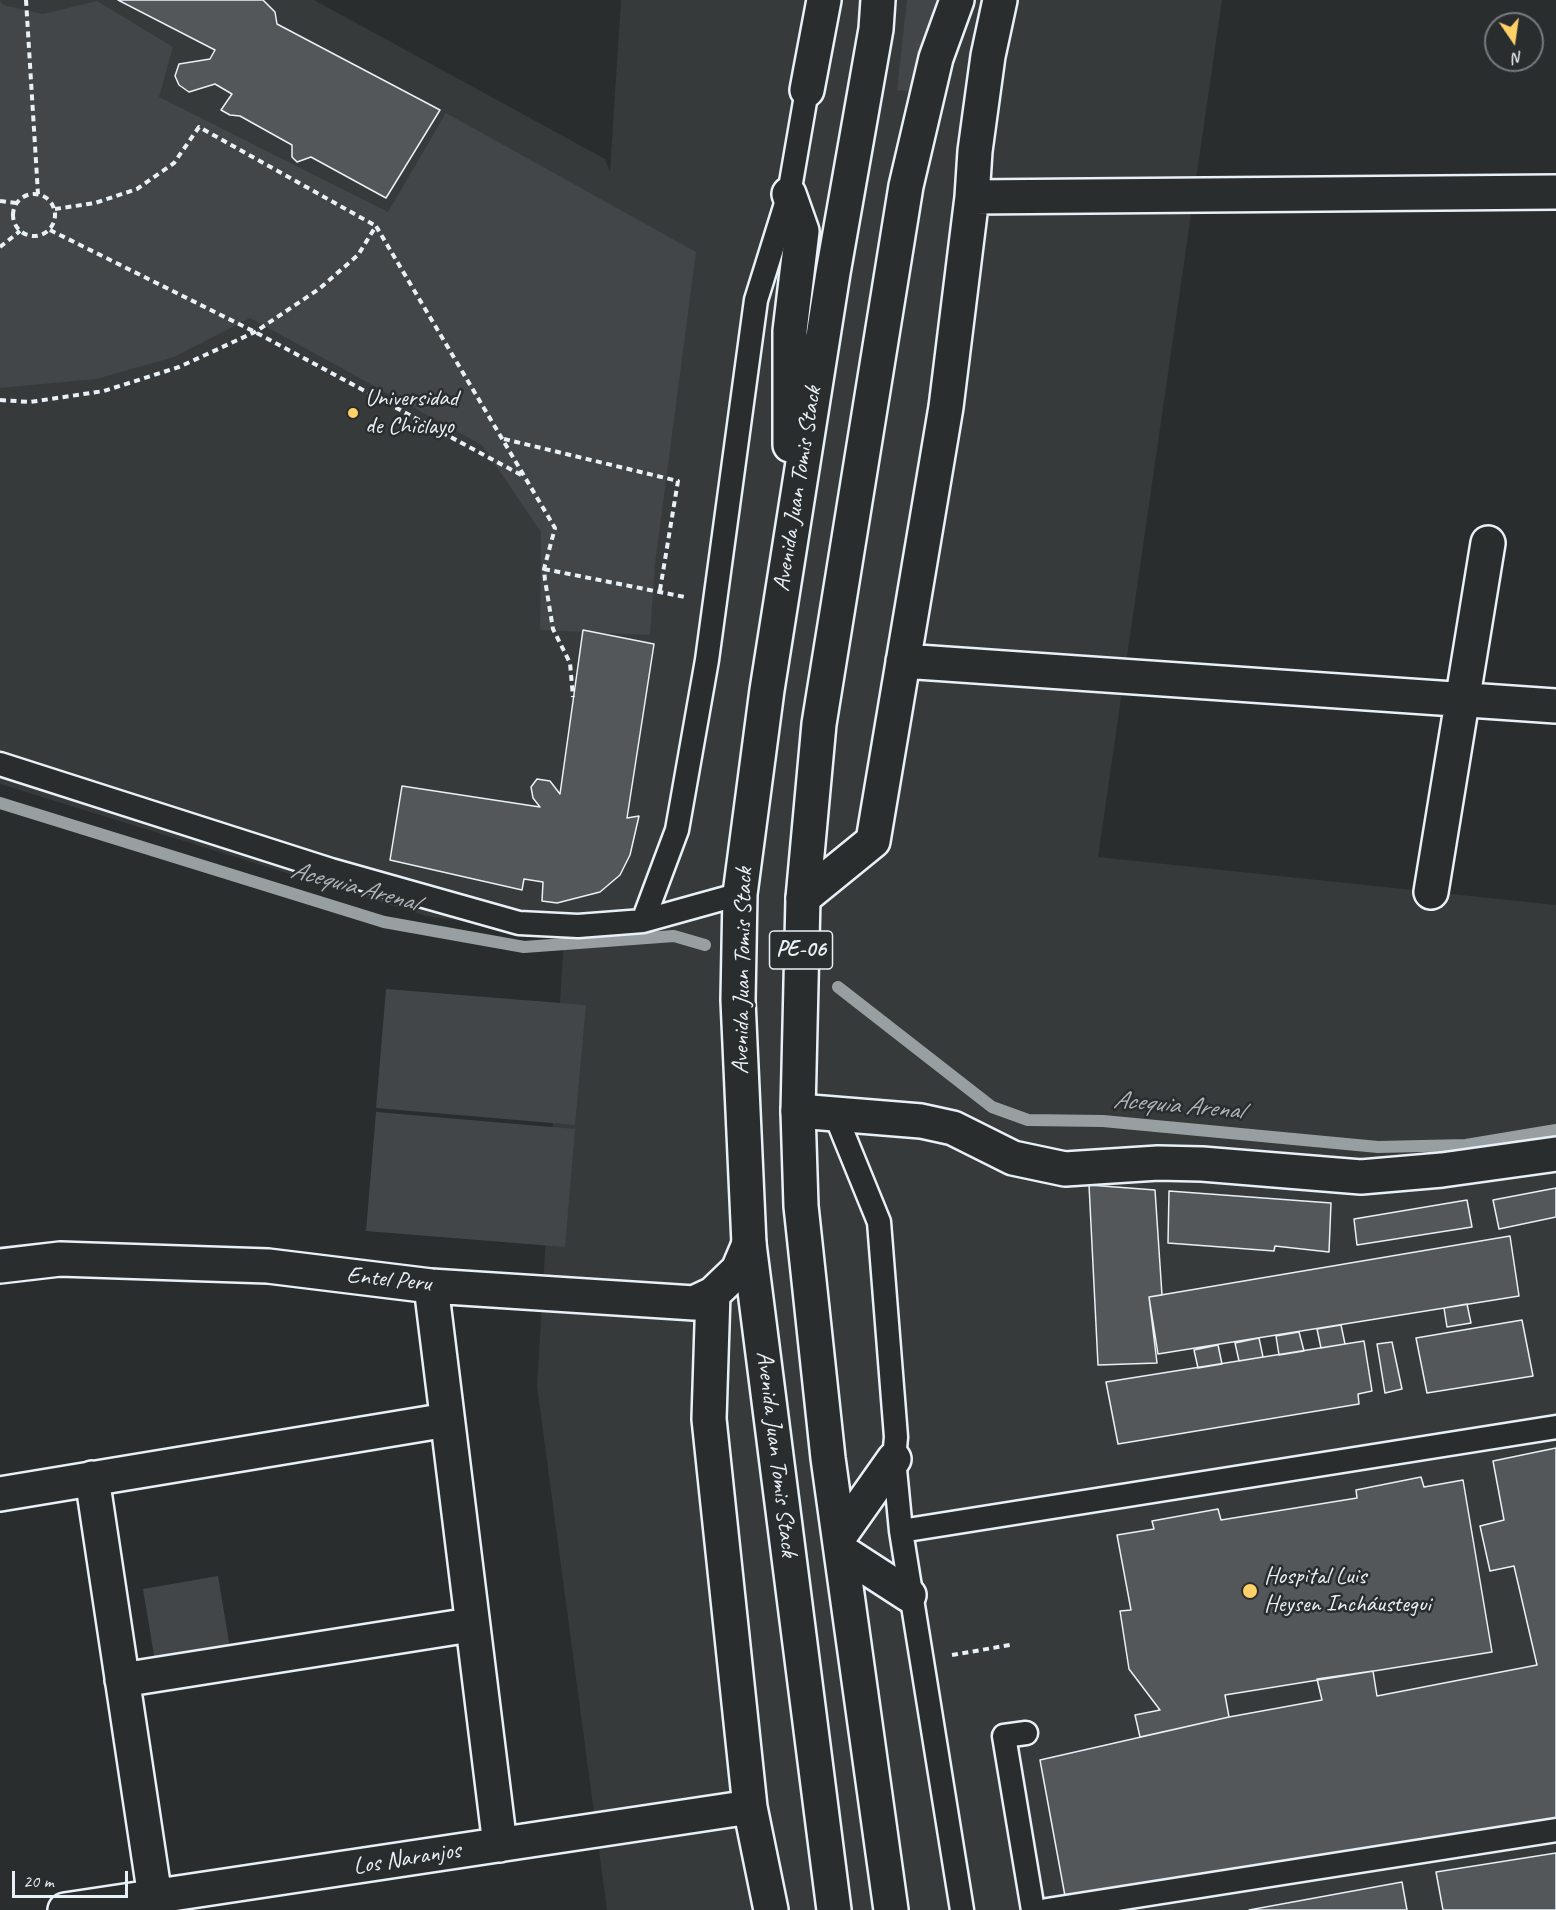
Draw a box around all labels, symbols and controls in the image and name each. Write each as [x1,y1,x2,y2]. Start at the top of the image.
north arrow [1484,12,1544,72]
text: N [1511,47,1525,68]
place label: Universidad de Chiclayo [365,385,458,441]
street label: Avenida Juan Tomis Stack [768,385,828,593]
marker: Universidad de Chiclayo [346,406,360,420]
water label: Acequia Arenal [287,855,421,919]
street label: Avenida Juan Tomis Stack [727,867,759,1075]
road number: PE-06 [770,931,832,969]
water label: Acequia Arenal [1112,1085,1244,1127]
street label: Entel Peru [345,1261,433,1299]
street label: Avenida Juan Tomis Stack [749,1350,803,1558]
place label: Hospital Luis Heysen Incháustegui [1264,1563,1431,1619]
marker: Hospital Luis Heysen Incháustegui [1241,1582,1259,1600]
street label: Los Naranjos [351,1836,463,1882]
scale bar [15,1859,130,1897]
text: 20 m [23,1870,54,1892]

